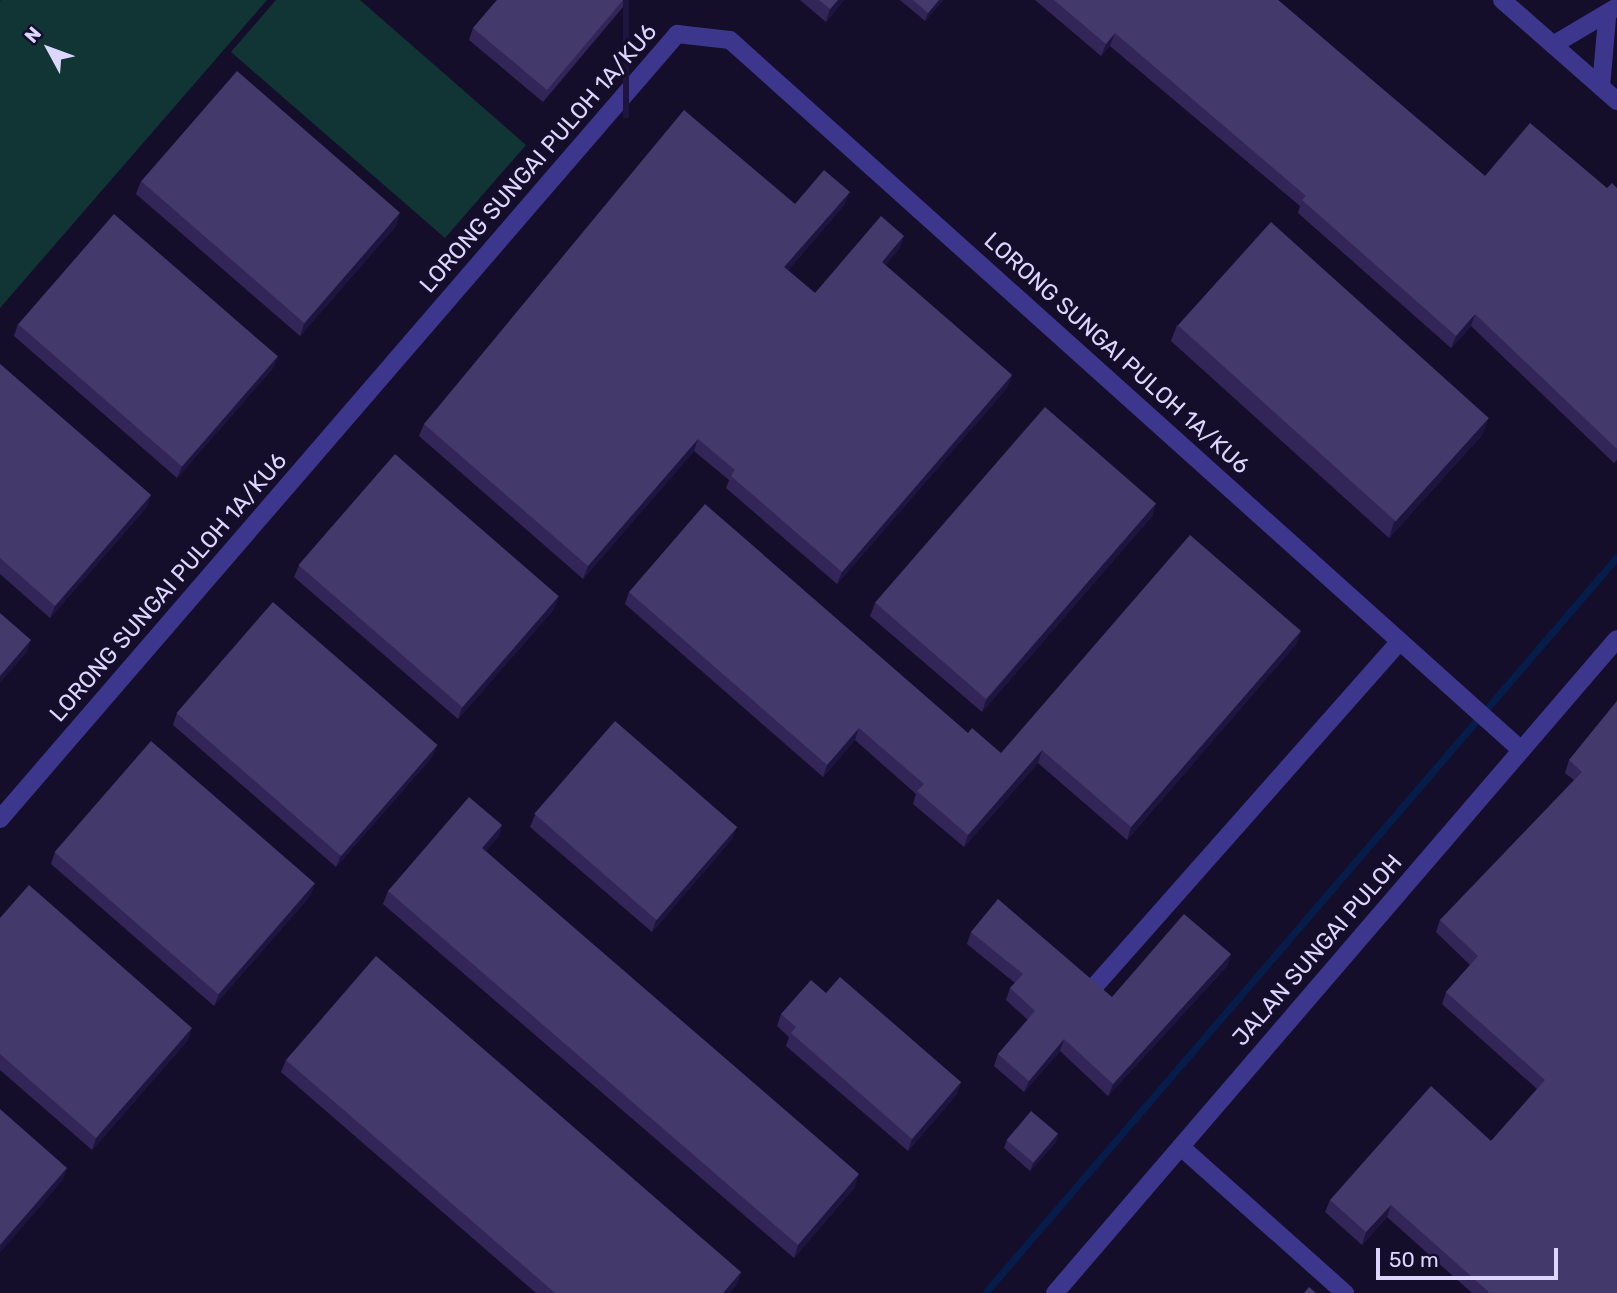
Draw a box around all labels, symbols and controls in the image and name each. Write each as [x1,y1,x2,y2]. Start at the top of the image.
north arrow [14,14,84,84]
street label: LORONG SUNGAI PULOH 1A/KU6 [414,18,662,298]
text: N [20,22,46,48]
street label: LORONG SUNGAI PULOH 1A/KU6 [979,227,1255,479]
street label: LORONG SUNGAI PULOH 1A/KU6 [44,447,292,727]
street label: JALAN SUNGAI PULOH [1226,849,1408,1051]
scale bar [1379,1234,1561,1278]
text: 50 m [1389,1247,1439,1272]

